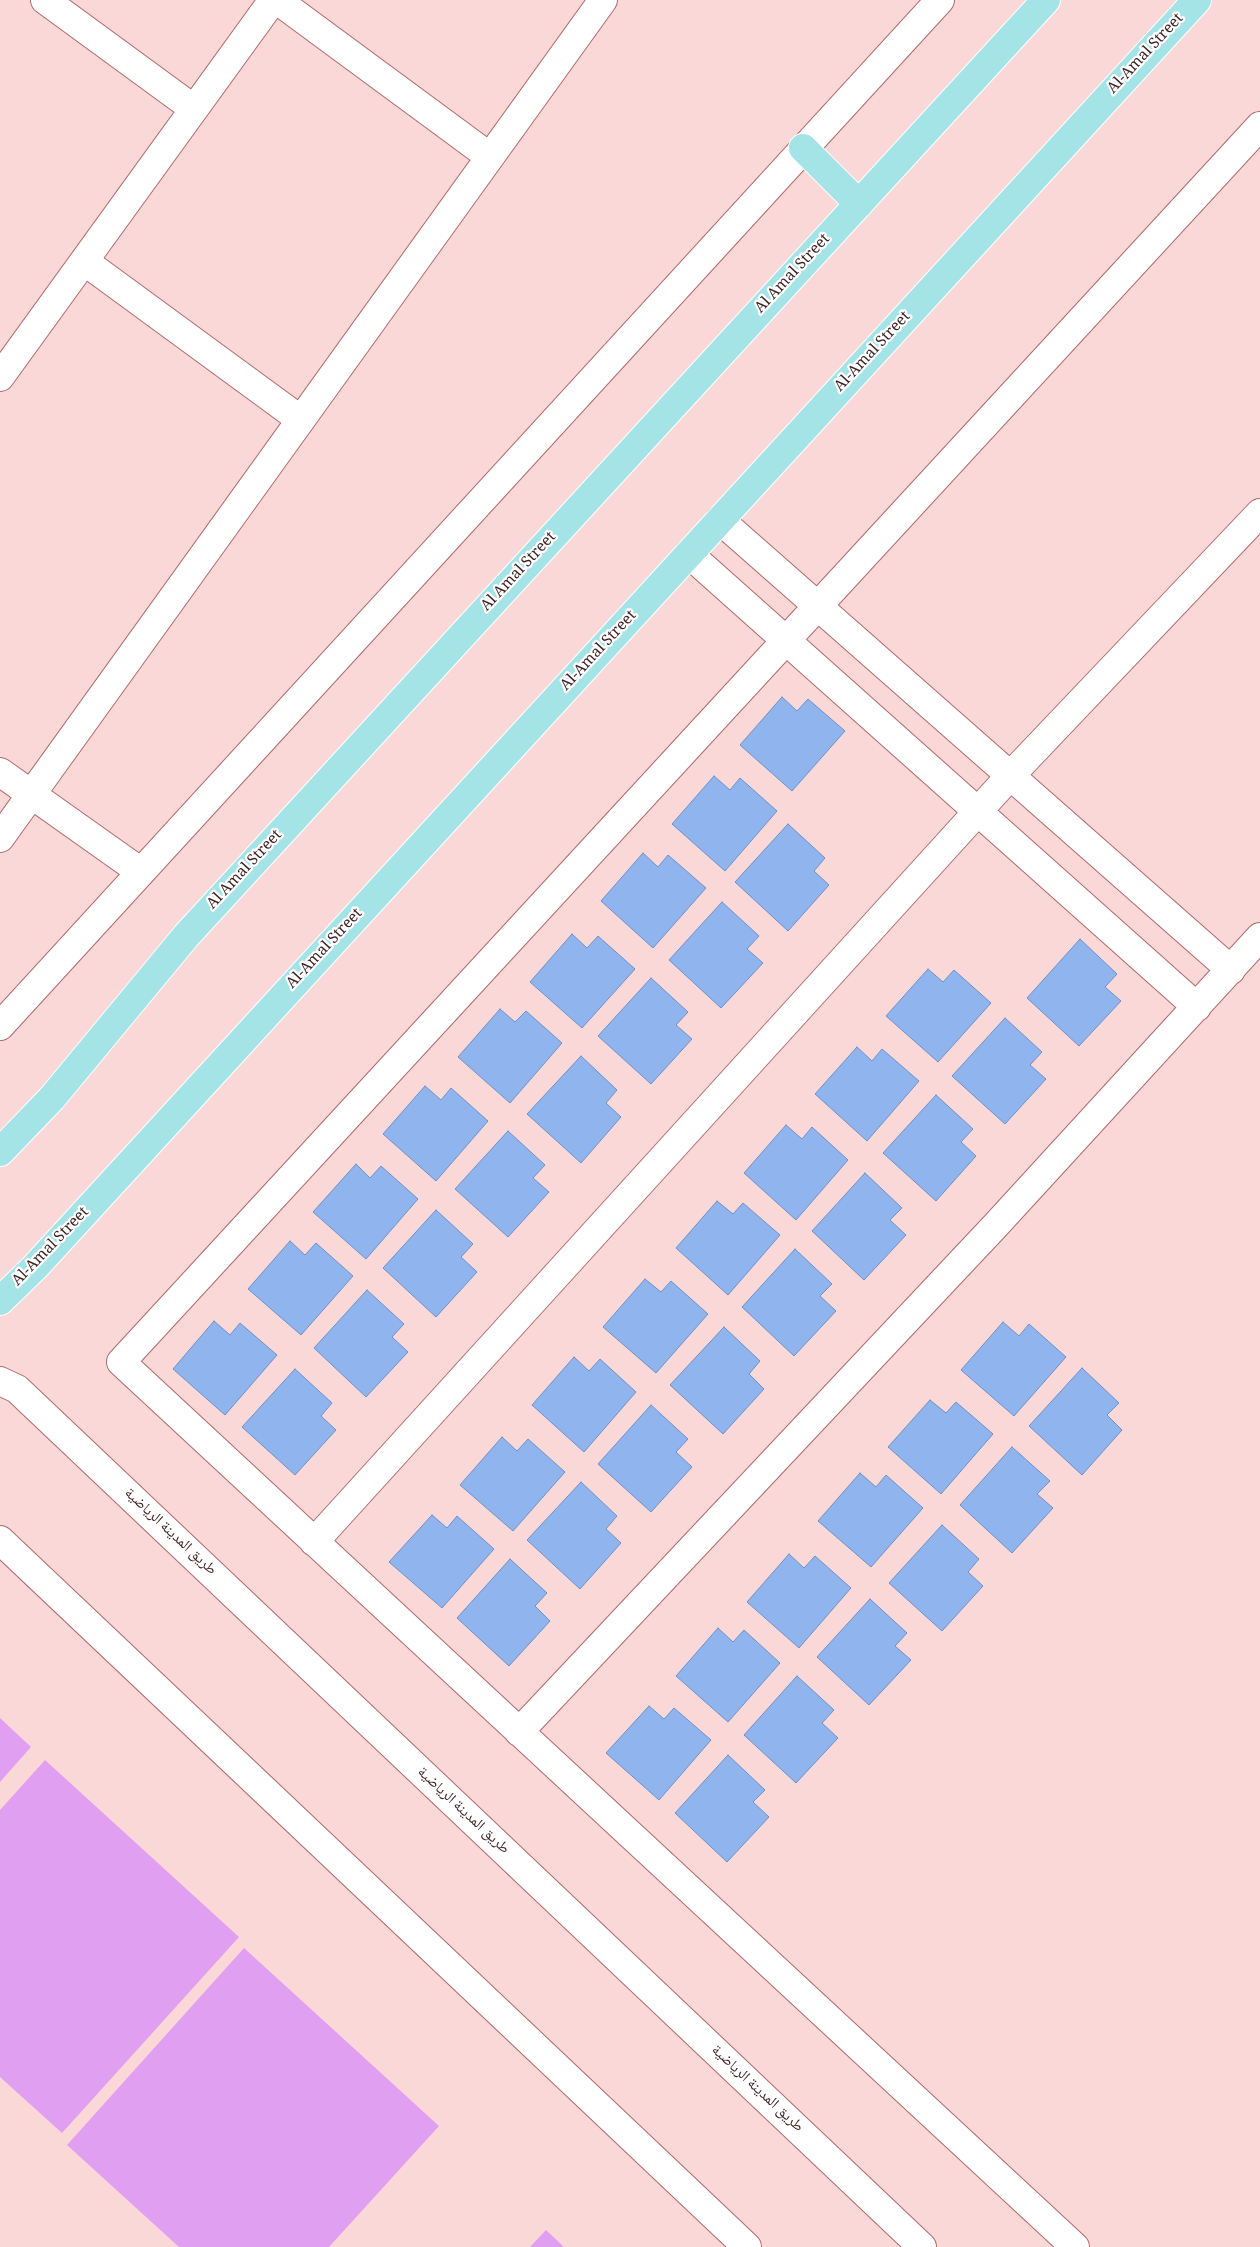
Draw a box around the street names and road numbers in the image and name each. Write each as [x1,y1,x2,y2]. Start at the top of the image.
street label: Al-Amal Street [1105,11,1189,99]
street label: Al Amal Street [753,232,835,318]
street label: Al-Amal Street [832,309,916,397]
street label: Al Amal Street [479,530,561,616]
street label: Al-Amal Street [558,608,642,696]
street label: Al Amal Street [205,828,287,914]
street label: Al-Amal Street [284,906,368,994]
street label: Al-Amal Street [10,1205,94,1291]
street label: طريق المدينة الرياضية [119,1486,219,1580]
street label: طريق المدينة الرياضية [412,1765,512,1859]
street label: طريق المدينة الرياضية [706,2043,806,2137]

